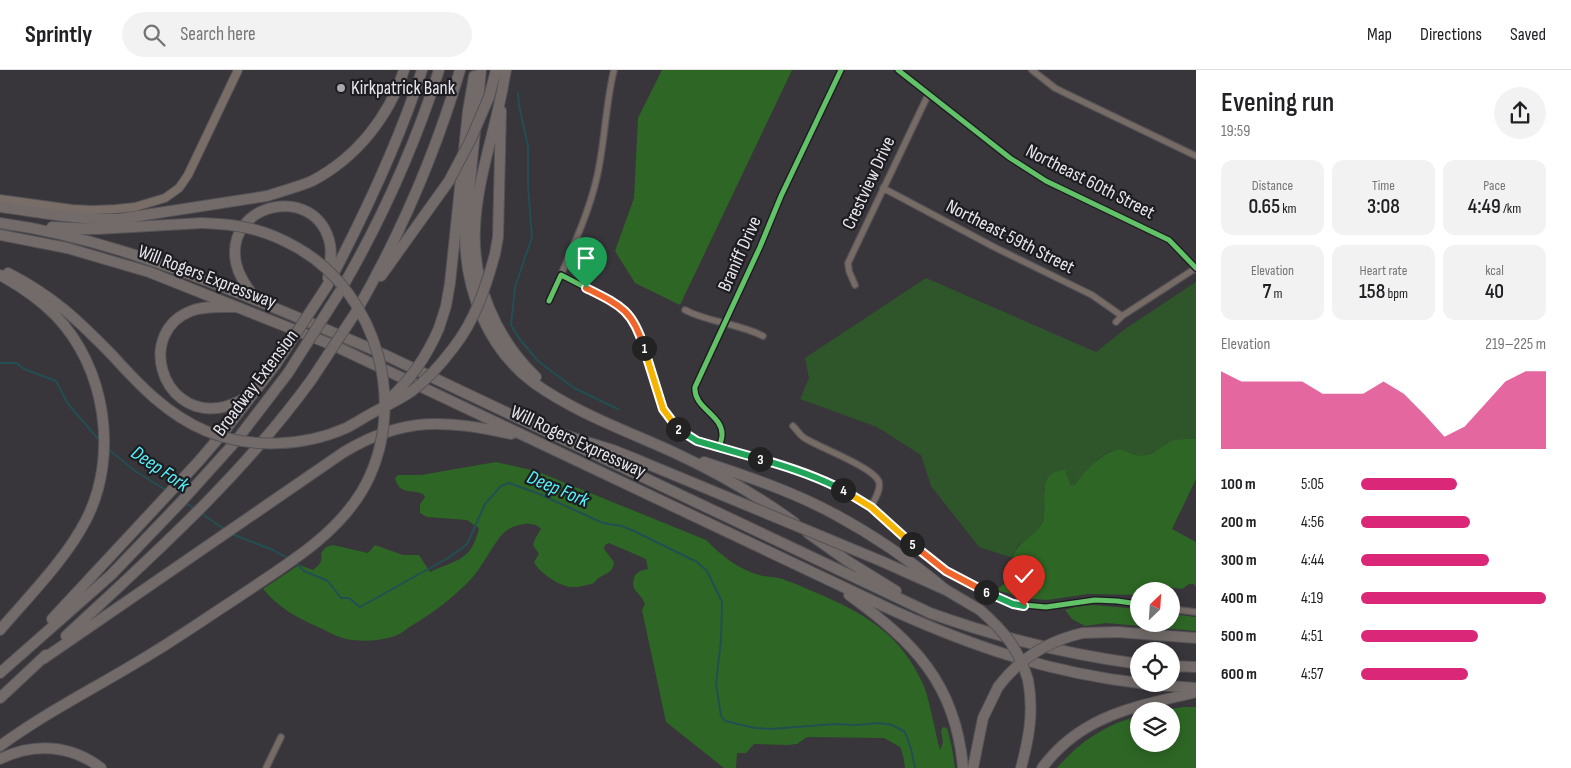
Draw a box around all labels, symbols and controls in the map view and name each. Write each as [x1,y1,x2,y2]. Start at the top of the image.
search box [122,12,472,57]
text: Sprintly [25,20,92,49]
icon: search [140,21,168,49]
text: Search here [180,23,256,46]
text: Map [1367,24,1392,45]
text: Directions [1420,24,1482,45]
text: Saved [1510,24,1546,45]
place label: Kirkpatrick Bank [351,77,456,100]
marker: Kirkpatrick Bank [335,82,347,94]
text: Evening run [1221,86,1334,119]
button: share [1494,87,1546,139]
text: 19:59 [1221,122,1250,141]
street label: Crestview Drive [837,133,901,233]
street label: Northeast 60th Street [1022,140,1158,224]
text: Distance [1252,177,1293,194]
text: Time [1372,177,1395,194]
text: Pace [1483,177,1506,194]
text: 0.65 [1248,194,1280,219]
text: 3:08 [1367,194,1400,219]
text: 4:49 [1468,194,1501,219]
street label: Northeast 59th Street [942,195,1078,279]
text: km [1280,200,1297,217]
text: /km [1501,200,1521,217]
street label: Braniff Drive [713,213,767,295]
pin [565,237,607,288]
street label: Will Rogers Expressway [134,240,280,314]
icon: arrive [572,244,600,272]
text: Elevation [1251,262,1294,279]
text: Heart rate [1360,262,1407,279]
text: kcal [1485,262,1504,279]
text: 7 [1262,279,1271,304]
text: 158 [1359,279,1385,304]
text: 40 [1485,279,1504,304]
text: m [1271,285,1283,302]
text: bpm [1385,285,1408,302]
street label: Broadway Extension [209,325,303,441]
text: Elevation [1221,335,1270,354]
text: 219–225 m [1485,335,1546,354]
pin: 1 [632,336,656,360]
text: 1 [642,340,647,357]
street label: Will Rogers Expressway [507,401,650,484]
pin: 2 [666,416,690,442]
text: 2 [675,421,682,438]
water label: Deep Fork [126,441,194,497]
pin: 3 [748,446,772,472]
text: 3 [757,451,764,468]
water label: Deep Fork [523,465,593,513]
text: 100 m [1221,475,1256,494]
text: 5:05 [1301,475,1324,494]
pin: 4 [830,478,856,502]
text: 4 [840,482,847,499]
text: 200 m [1221,513,1256,532]
text: 4:56 [1301,513,1324,532]
pin: 5 [900,532,924,556]
text: 5 [909,536,916,553]
text: 300 m [1221,551,1257,570]
text: 4:44 [1301,551,1324,570]
pin [1003,555,1045,606]
icon: check [1010,562,1038,590]
pin: 6 [974,580,998,604]
north arrow [1130,582,1180,632]
map controls [1130,582,1180,752]
text: 6 [983,584,990,601]
text: 400 m [1221,589,1257,608]
text: 4:19 [1301,589,1323,608]
text: 500 m [1221,627,1256,646]
text: 4:51 [1301,627,1323,646]
button: locate [1130,642,1180,692]
text: 600 m [1221,665,1257,684]
text: 4:57 [1301,665,1323,684]
button: layers [1130,702,1180,752]

